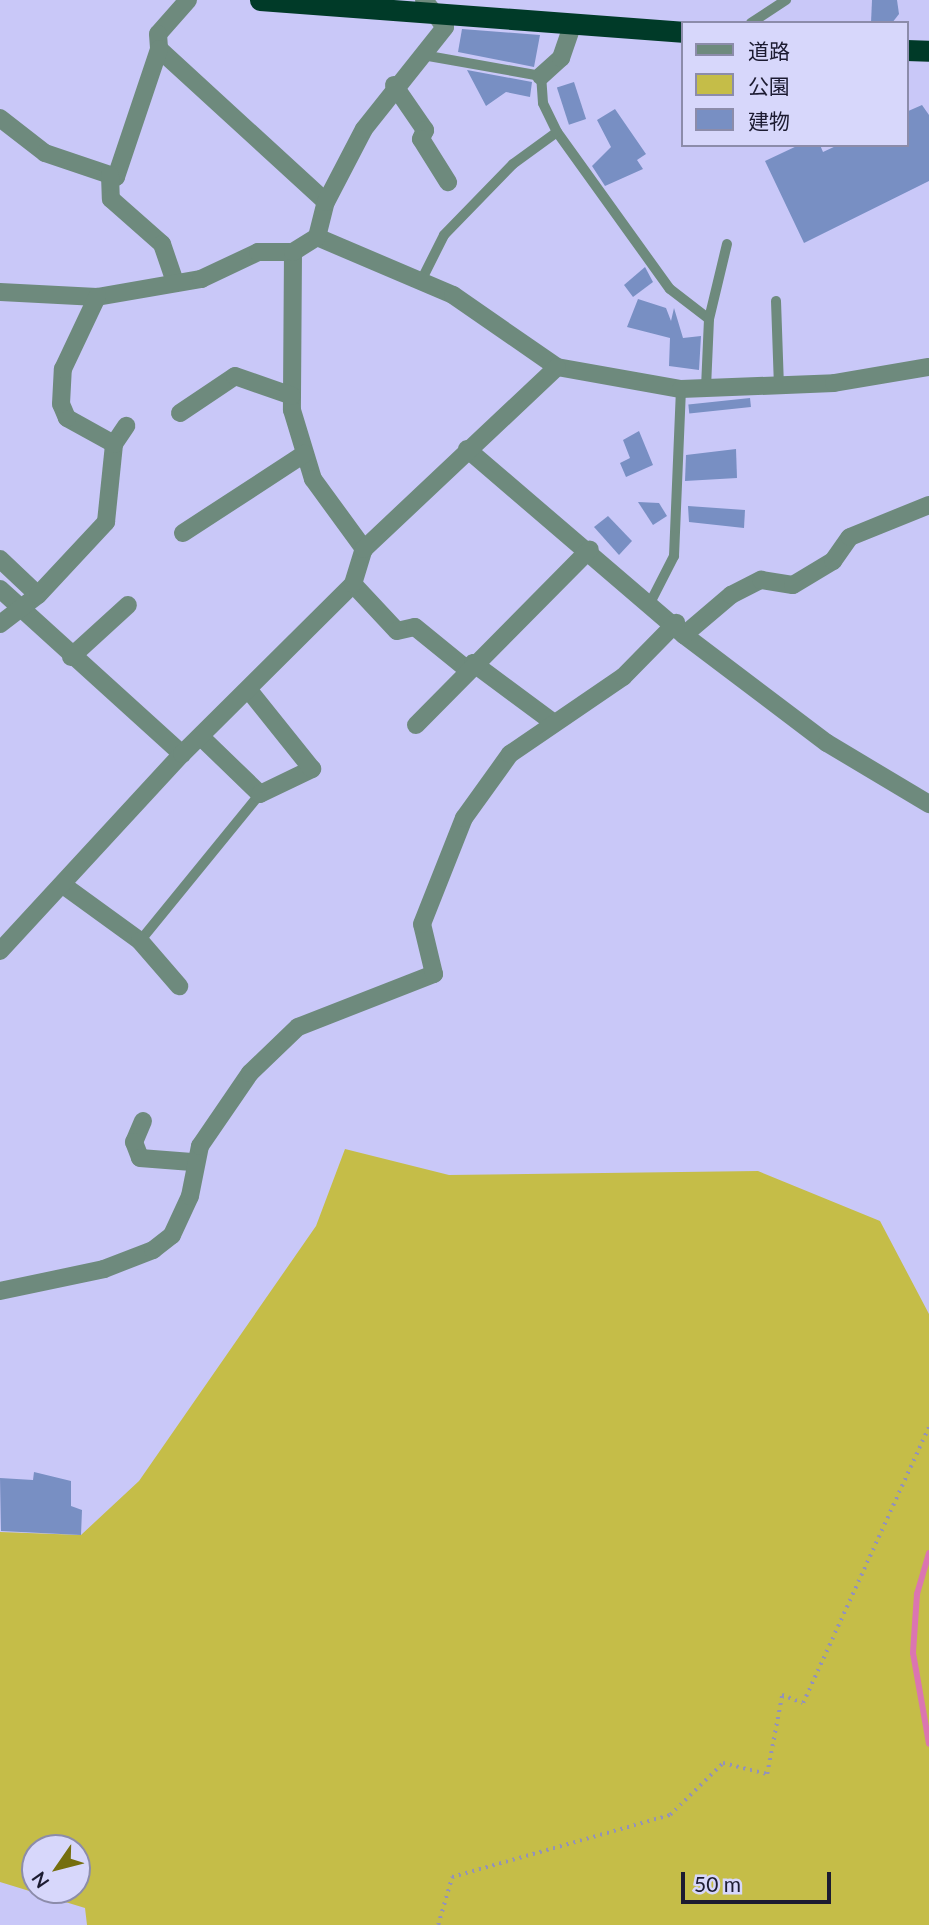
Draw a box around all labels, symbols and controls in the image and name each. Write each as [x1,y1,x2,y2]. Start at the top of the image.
legend [680,21,908,147]
text: 道路 [748,38,790,63]
text: 公園 [748,73,790,98]
text: 建物 [748,108,790,133]
north arrow [21,1834,91,1904]
scale bar [684,1858,834,1902]
text: N [26,1868,54,1893]
text: 50 m [694,1871,741,1896]

